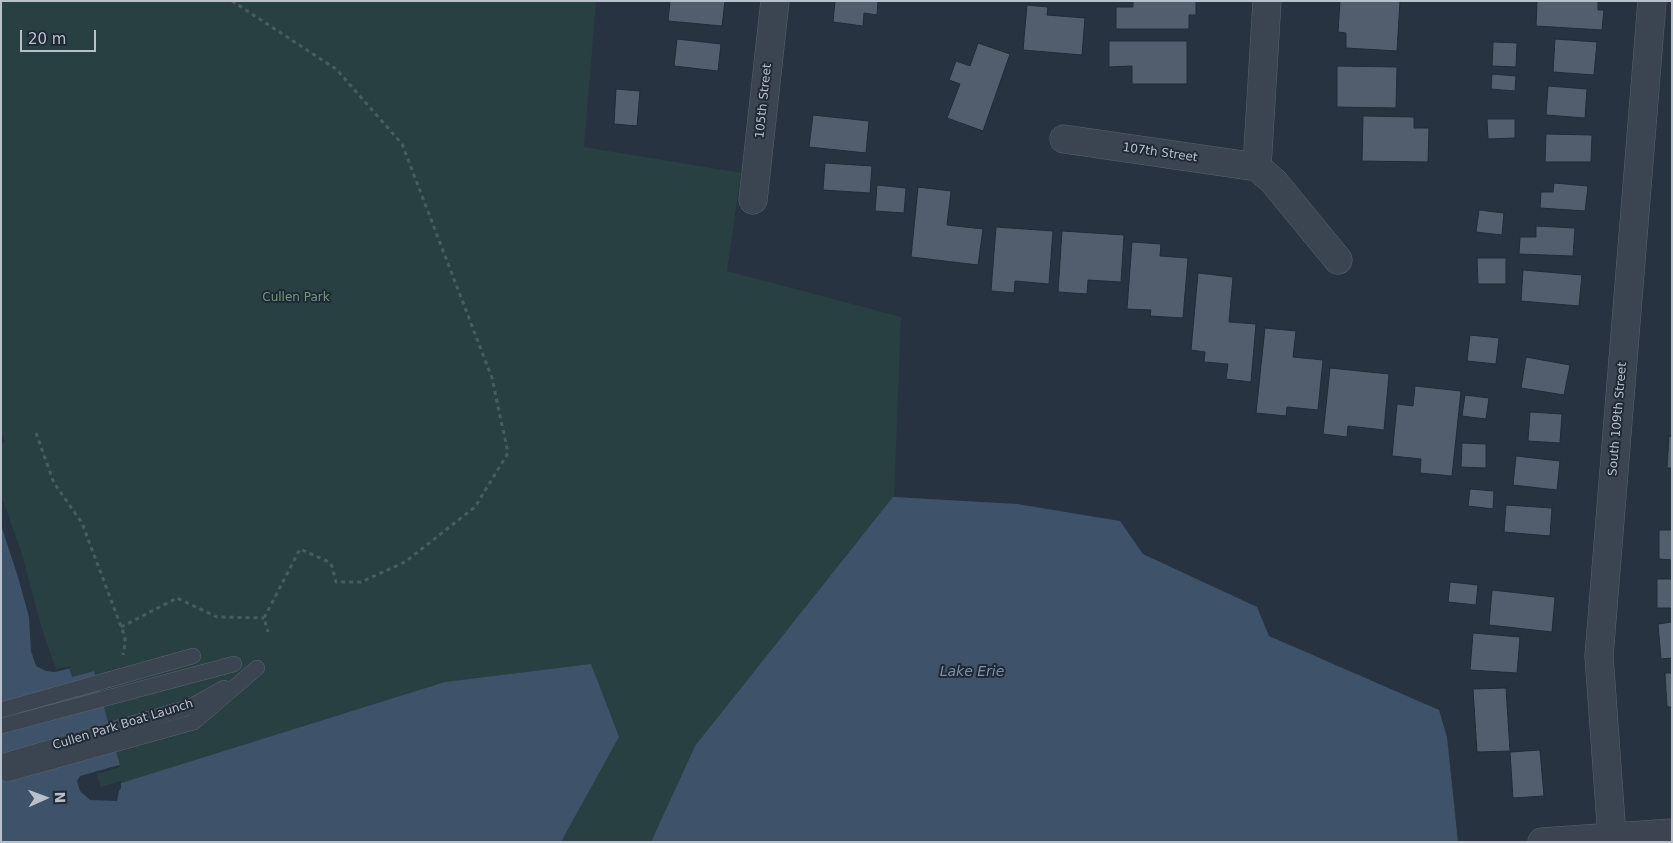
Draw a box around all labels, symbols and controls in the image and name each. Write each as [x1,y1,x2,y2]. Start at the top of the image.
scale bar [22,20,99,52]
text: 20 m [28,30,66,48]
street label: 105th Street [753,63,775,139]
street label: 107th Street [1122,141,1198,165]
park label: Cullen Park [262,291,330,305]
street label: South 109th Street [1606,361,1630,477]
water label: Lake Erie [940,664,1004,680]
street label: Cullen Park Boat Launch [51,697,195,753]
north arrow [20,773,70,823]
text: N [52,791,68,804]

